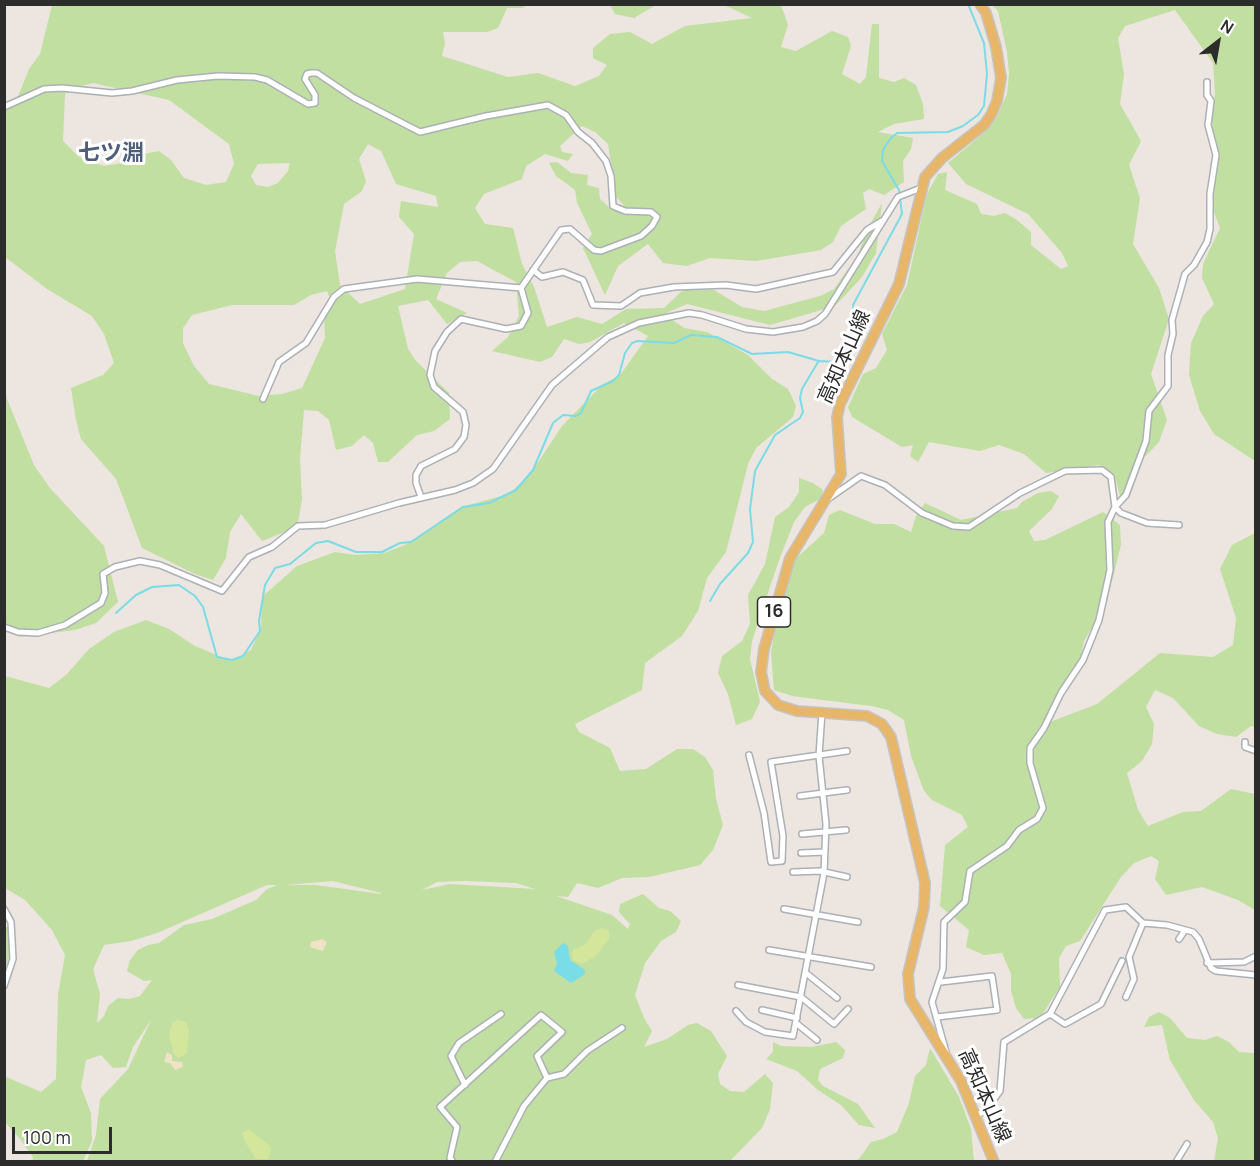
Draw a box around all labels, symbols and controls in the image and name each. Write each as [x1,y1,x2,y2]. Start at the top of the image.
north arrow [1188,12,1248,72]
text: N [1217,14,1238,39]
district label: 七ツ淵 [78,141,144,167]
street label: 高知本山線 [814,306,876,408]
road number: 16 [758,597,790,627]
street label: 高知本山線 [953,1045,1015,1147]
scale bar [15,1115,116,1153]
text: 100 m [23,1125,71,1149]

